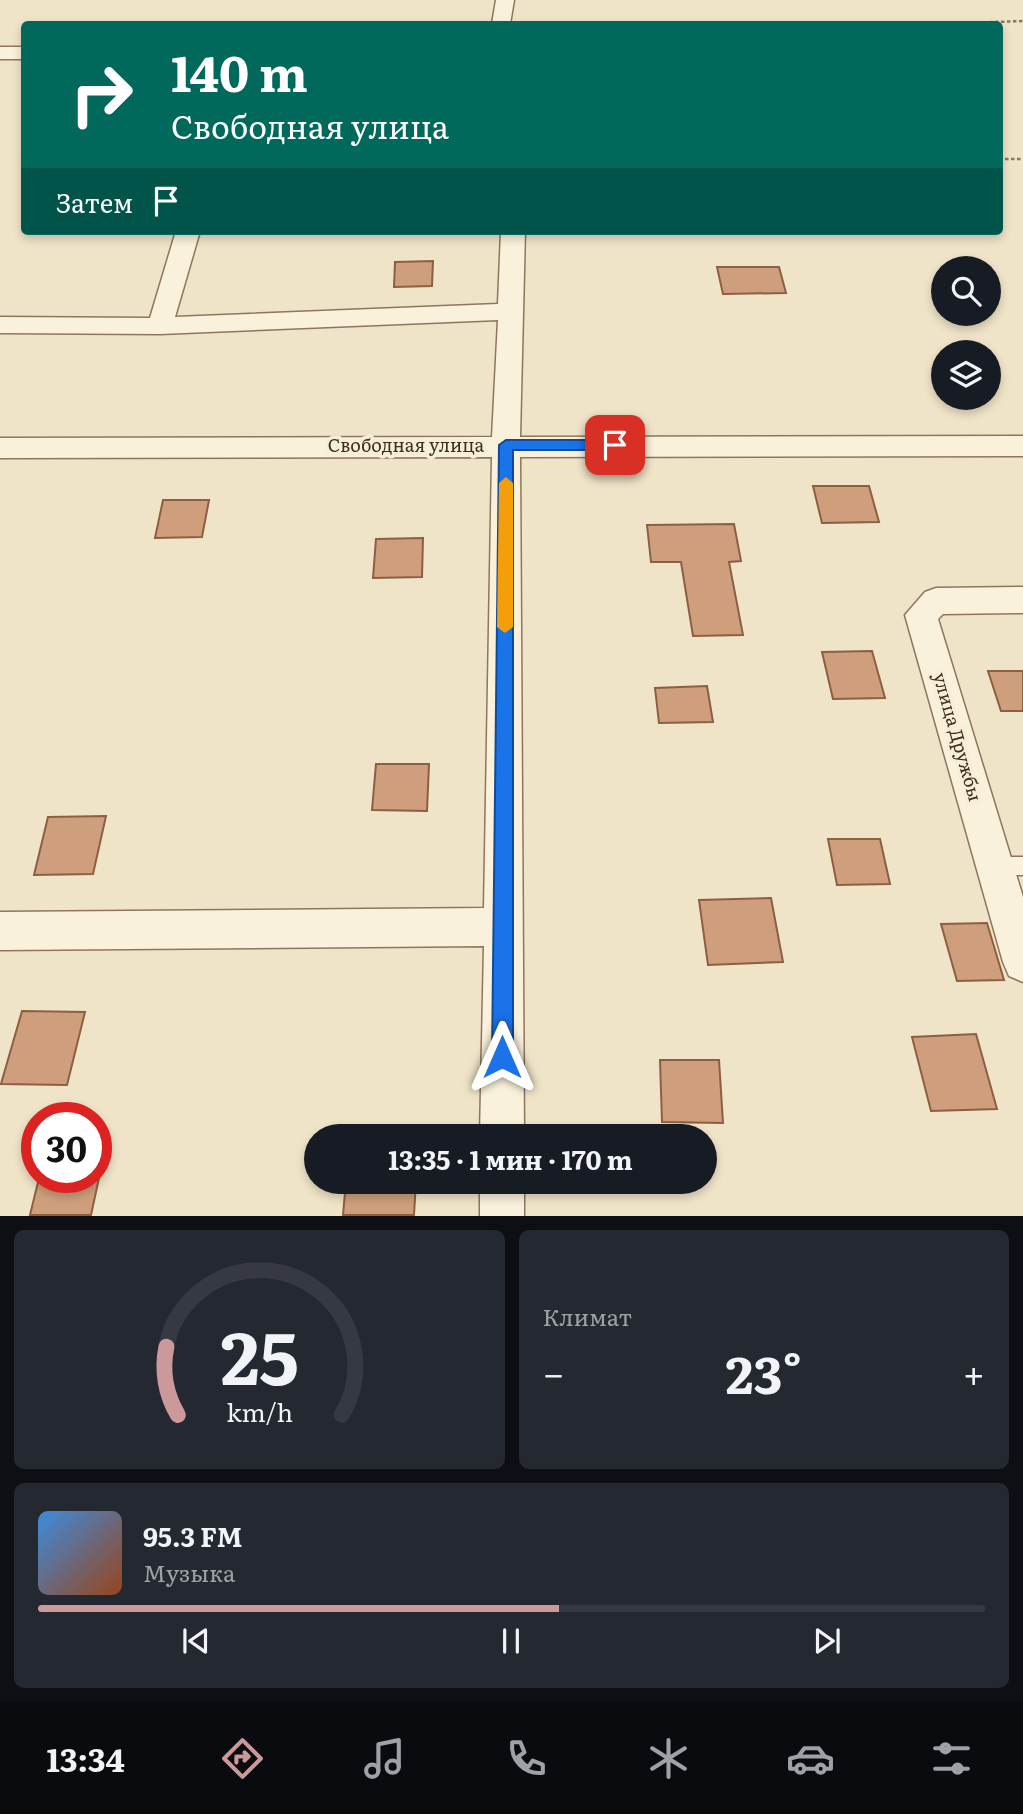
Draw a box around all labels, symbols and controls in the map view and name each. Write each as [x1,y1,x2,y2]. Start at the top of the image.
text: 140 m [171,34,308,107]
icon: right [56,49,147,140]
text: Свободная улица [171,101,449,149]
text: Затем [56,182,133,221]
icon: arrive [147,182,185,220]
map controls [931,256,1001,410]
button: search [931,256,1001,326]
button: layers [931,340,1001,410]
pin [585,415,645,475]
icon: arrive [596,426,634,464]
street label: Свободная улица [328,431,484,458]
street label: улица Дружбы [927,669,990,804]
position arrow [465,1020,539,1094]
speed limit sign: 30 [21,1102,112,1193]
text: 13:35 · 1 мин · 170 m [388,1139,633,1178]
text: Климат [543,1299,632,1333]
text: 25 [220,1300,298,1408]
text: 23° [726,1333,802,1410]
text: − [543,1343,565,1400]
text: + [963,1343,985,1400]
text: km/h [226,1393,293,1430]
text: 95.3 FM [143,1516,242,1555]
text: Музыка [143,1555,235,1589]
icon: previous [177,1622,215,1660]
icon: pause [492,1622,530,1660]
icon: next [808,1622,846,1660]
text: 13:34 [46,1734,125,1782]
icon: directions [218,1734,267,1783]
icon: music [360,1734,409,1783]
icon: phone [502,1734,551,1783]
icon: climate [644,1734,693,1783]
icon: car [786,1734,835,1783]
icon: filters [927,1734,976,1783]

